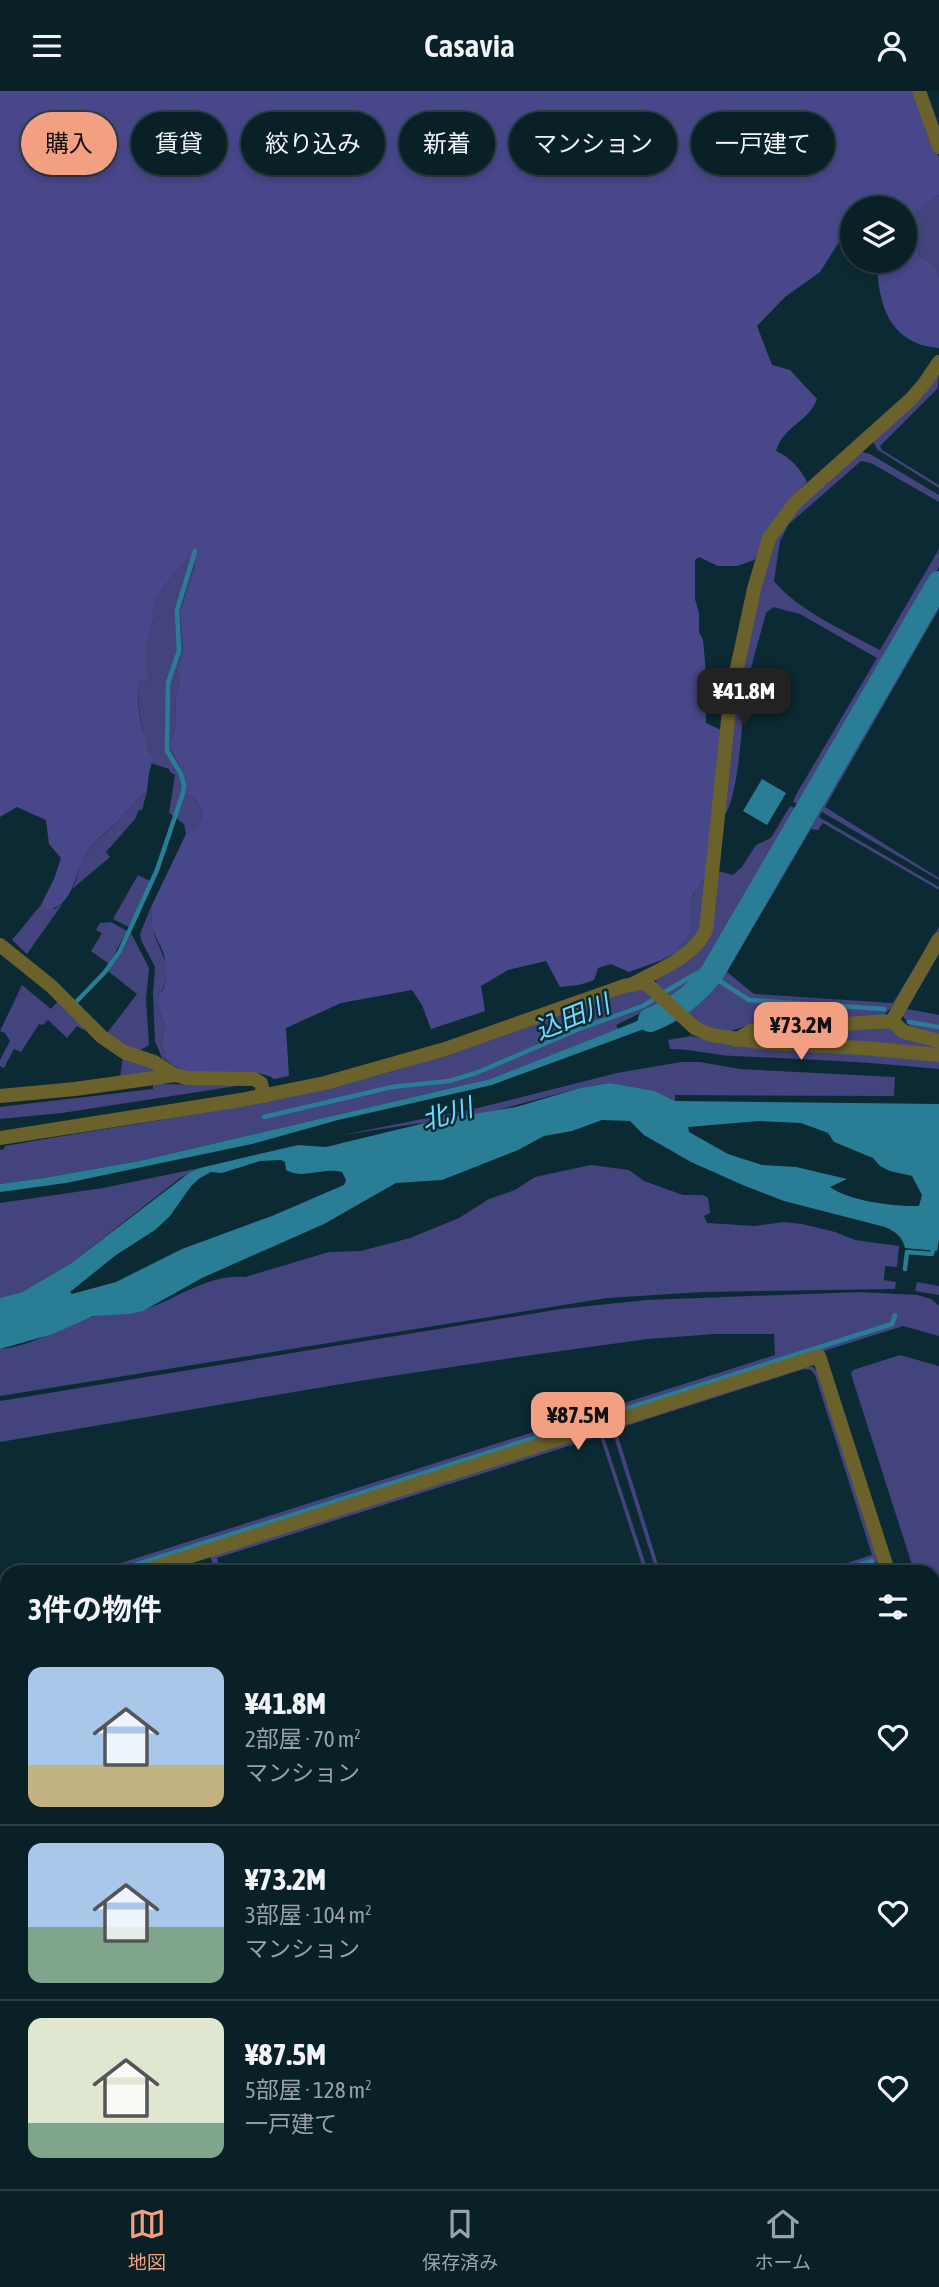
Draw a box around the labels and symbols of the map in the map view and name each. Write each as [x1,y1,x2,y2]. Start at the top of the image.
pin: ¥41.8M [687,669,801,728]
water label: 込田川 [530,987,617,1046]
pin: ¥73.2M [744,1003,858,1062]
water label: 北川 [418,1091,479,1136]
pin: ¥87.5M [521,1393,635,1452]

